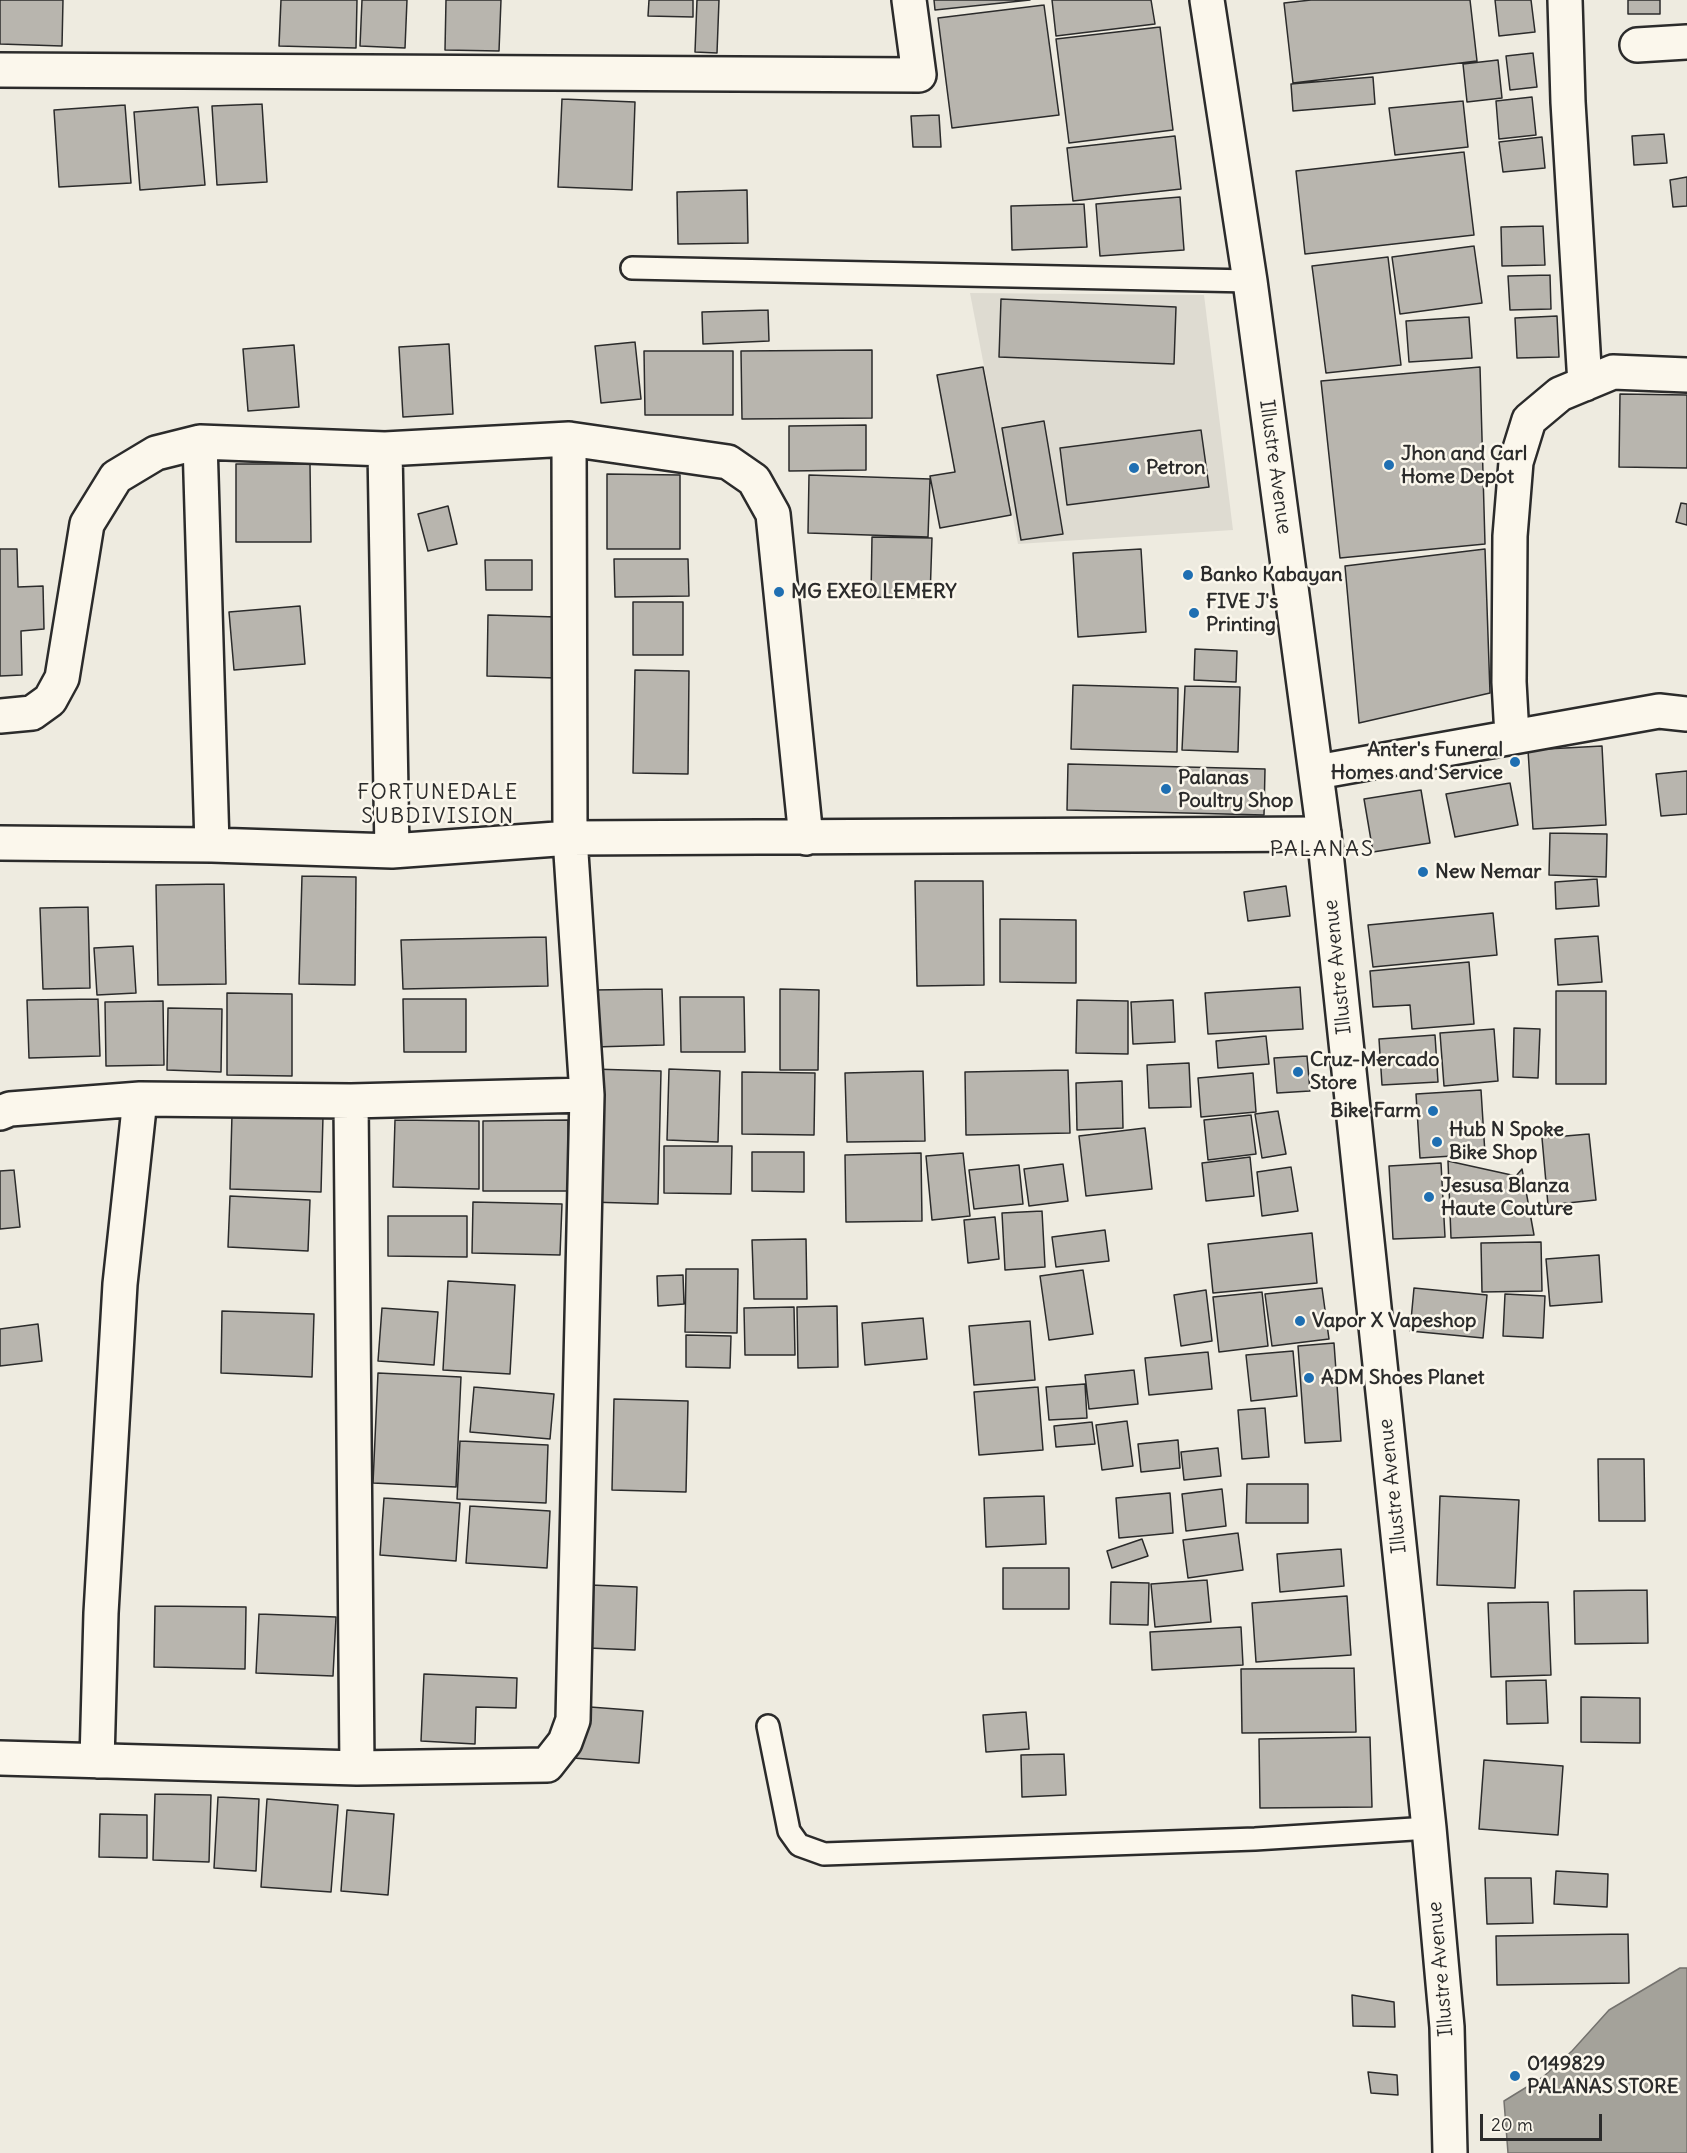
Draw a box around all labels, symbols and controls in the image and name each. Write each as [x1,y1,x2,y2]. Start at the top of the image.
street label: Illustre Avenue [1254,398,1296,536]
place label: Jhon and Carl Home Depot [1401,442,1527,489]
place label: Petron [1146,456,1206,480]
marker: Jhon and Carl Home Depot [1382,458,1396,472]
marker: Petron [1127,461,1141,475]
place label: Banko Kabayan [1200,563,1343,587]
marker: Banko Kabayan [1181,568,1195,582]
place label: MG EXEO LEMERY [791,580,957,604]
marker: MG EXEO LEMERY [772,585,786,599]
place label: FIVE J's Printing [1206,590,1278,637]
marker: FIVE J's Printing [1187,606,1201,620]
place label: Anter's Funeral Homes and Service [1331,738,1503,785]
marker: Anter's Funeral Homes and Service [1508,755,1522,769]
place label: Palanas Poultry Shop [1178,766,1293,813]
district label: FORTUNEDALE SUBDIVISION [357,780,519,830]
marker: Palanas Poultry Shop [1159,782,1173,796]
district label: PALANAS [1270,837,1374,863]
place label: New Nemar [1435,860,1541,884]
marker: New Nemar [1416,865,1430,879]
street label: Illustre Avenue [1319,898,1357,1036]
place label: Cruz-Mercado Store [1310,1048,1439,1095]
marker: Cruz-Mercado Store [1291,1065,1305,1079]
place label: Bike Farm [1330,1099,1421,1123]
marker: Bike Farm [1426,1104,1440,1118]
place label: Hub N Spoke Bike Shop [1449,1118,1564,1165]
marker: Hub N Spoke Bike Shop [1430,1135,1444,1149]
place label: Jesusa Blanza Haute Couture [1441,1174,1573,1221]
marker: Jesusa Blanza Haute Couture [1422,1190,1436,1204]
place label: Vapor X Vapeshop [1312,1309,1476,1333]
marker: Vapor X Vapeshop [1293,1314,1307,1328]
place label: ADM Shoes Planet [1321,1366,1485,1390]
marker: ADM Shoes Planet [1302,1371,1316,1385]
street label: Illustre Avenue [1374,1417,1412,1555]
street label: Illustre Avenue [1423,1901,1459,2037]
place label: 0149829 PALANAS STORE [1527,2052,1678,2099]
marker: 0149829 PALANAS STORE [1508,2069,1522,2083]
scale bar [1483,2102,1604,2140]
text: 20 m [1491,2113,1533,2136]

